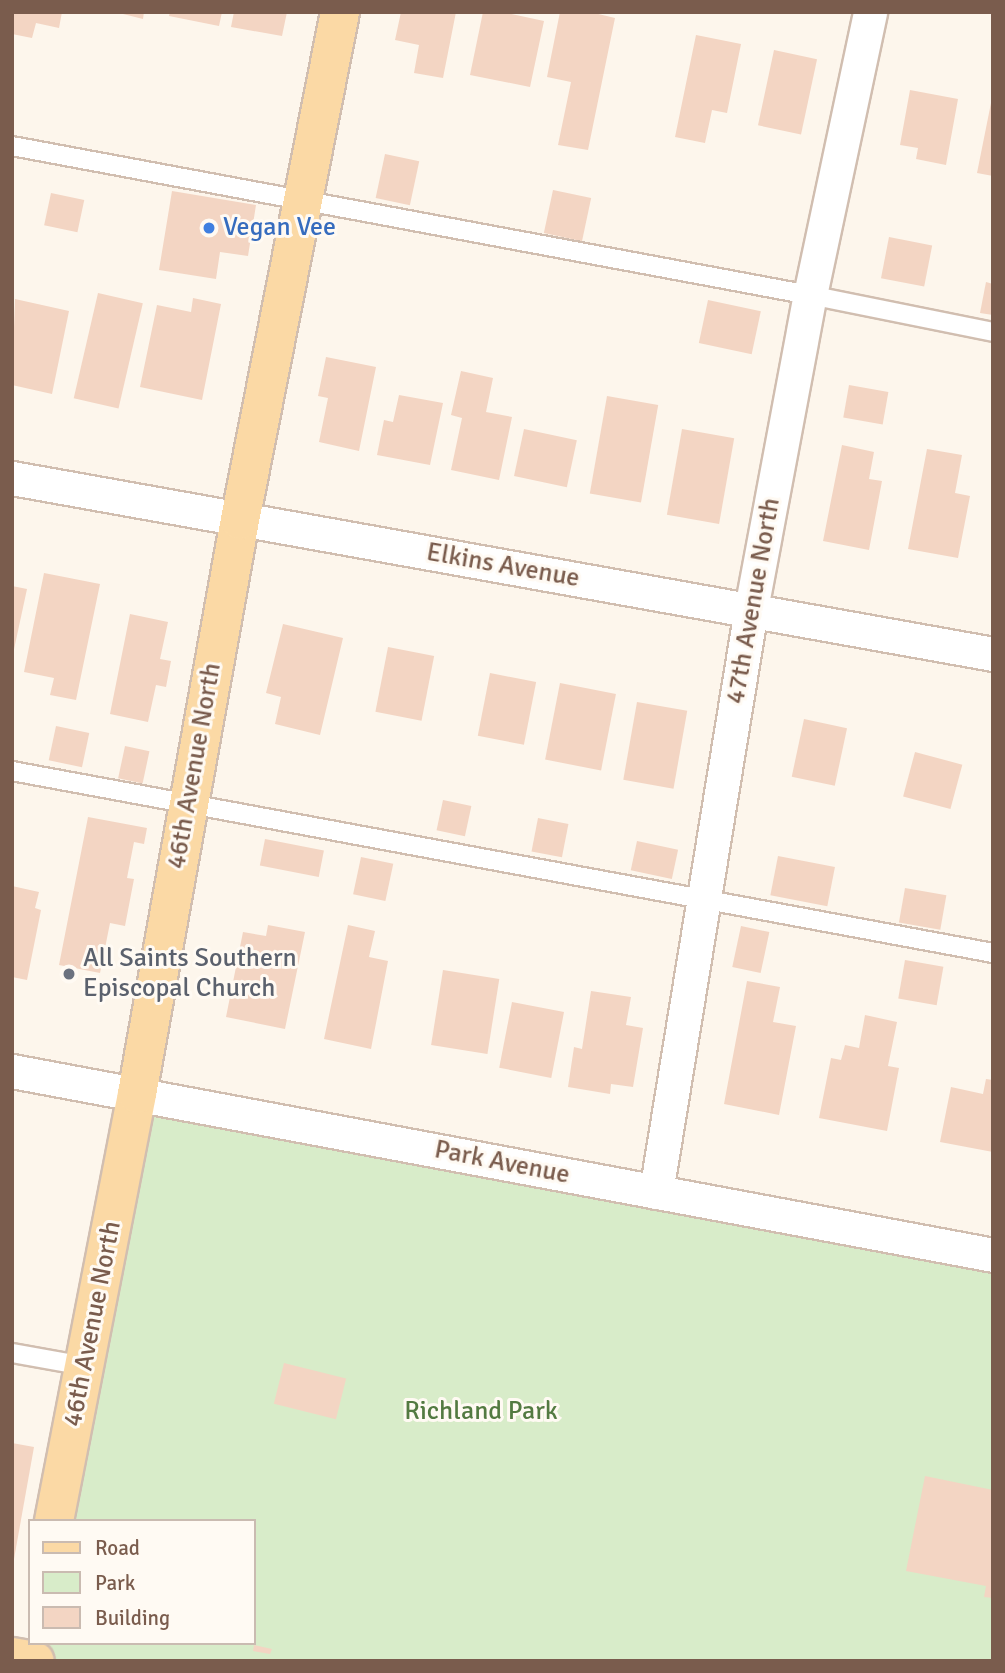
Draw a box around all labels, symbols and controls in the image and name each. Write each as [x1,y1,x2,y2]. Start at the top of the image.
place label: Vegan Vee [223,212,336,244]
marker: Vegan Vee [201,220,217,236]
street label: 47th Avenue North [721,496,787,706]
street label: Elkins Avenue [424,537,582,595]
street label: 46th Avenue North [162,661,228,871]
place label: All Saints Southern Episcopal Church [83,943,297,1004]
marker: All Saints Southern Episcopal Church [61,966,77,982]
street label: Park Avenue [432,1135,572,1191]
street label: 46th Avenue North [58,1219,128,1429]
park label: Richland Park [404,1396,558,1428]
legend [28,1519,256,1645]
text: Road [95,1535,140,1561]
text: Park [95,1570,135,1596]
text: Building [95,1605,170,1631]

